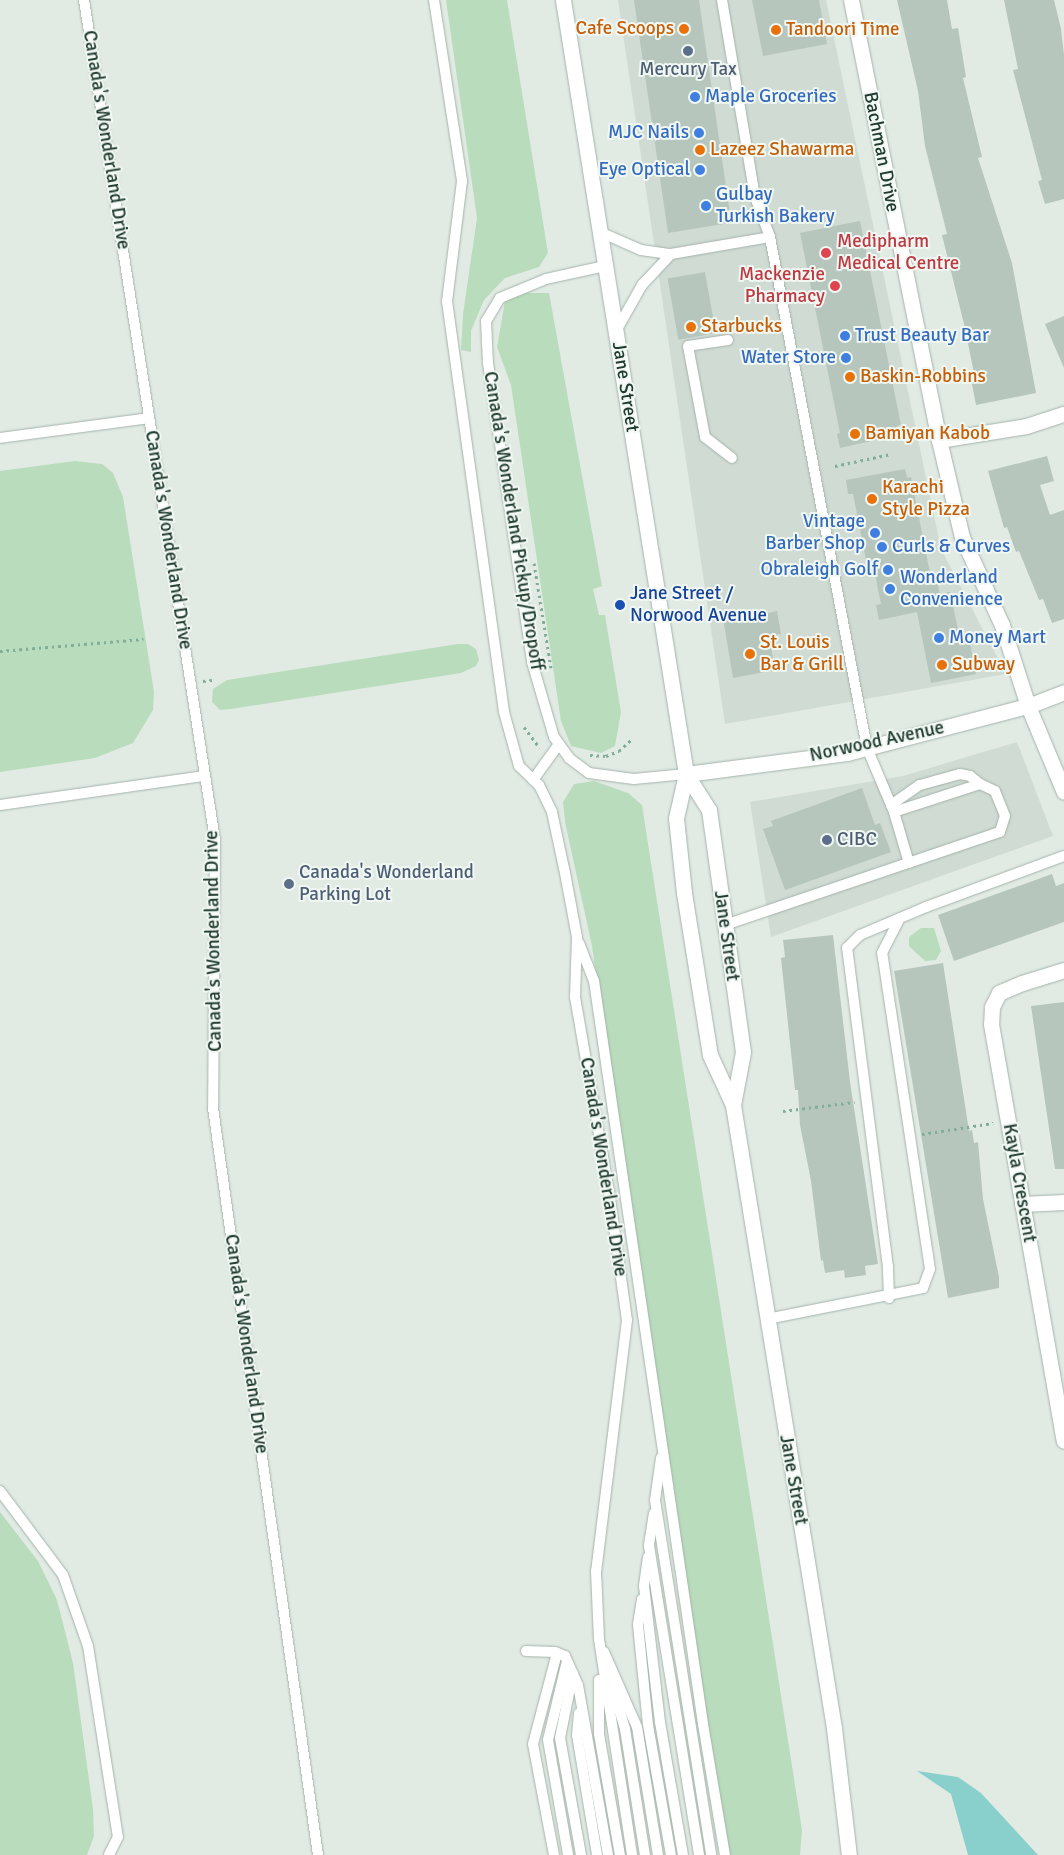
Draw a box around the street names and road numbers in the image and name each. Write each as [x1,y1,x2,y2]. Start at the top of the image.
street label: Canada's Wonderland Drive [77,29,135,251]
street label: Bachman Drive [858,90,904,214]
street label: Jane Street [607,340,643,434]
street label: Canada's Wonderland Pickup/Dropoff [478,370,548,672]
street label: Canada's Wonderland Drive [139,429,197,651]
street label: Norwood Avenue [808,717,946,767]
street label: Canada's Wonderland Drive [201,830,227,1052]
street label: Jane Street [708,889,744,983]
street label: Canada's Wonderland Drive [574,1056,632,1278]
street label: Kayla Crescent [997,1122,1041,1244]
street label: Canada's Wonderland Drive [219,1233,273,1455]
street label: Jane Street [774,1433,812,1527]

